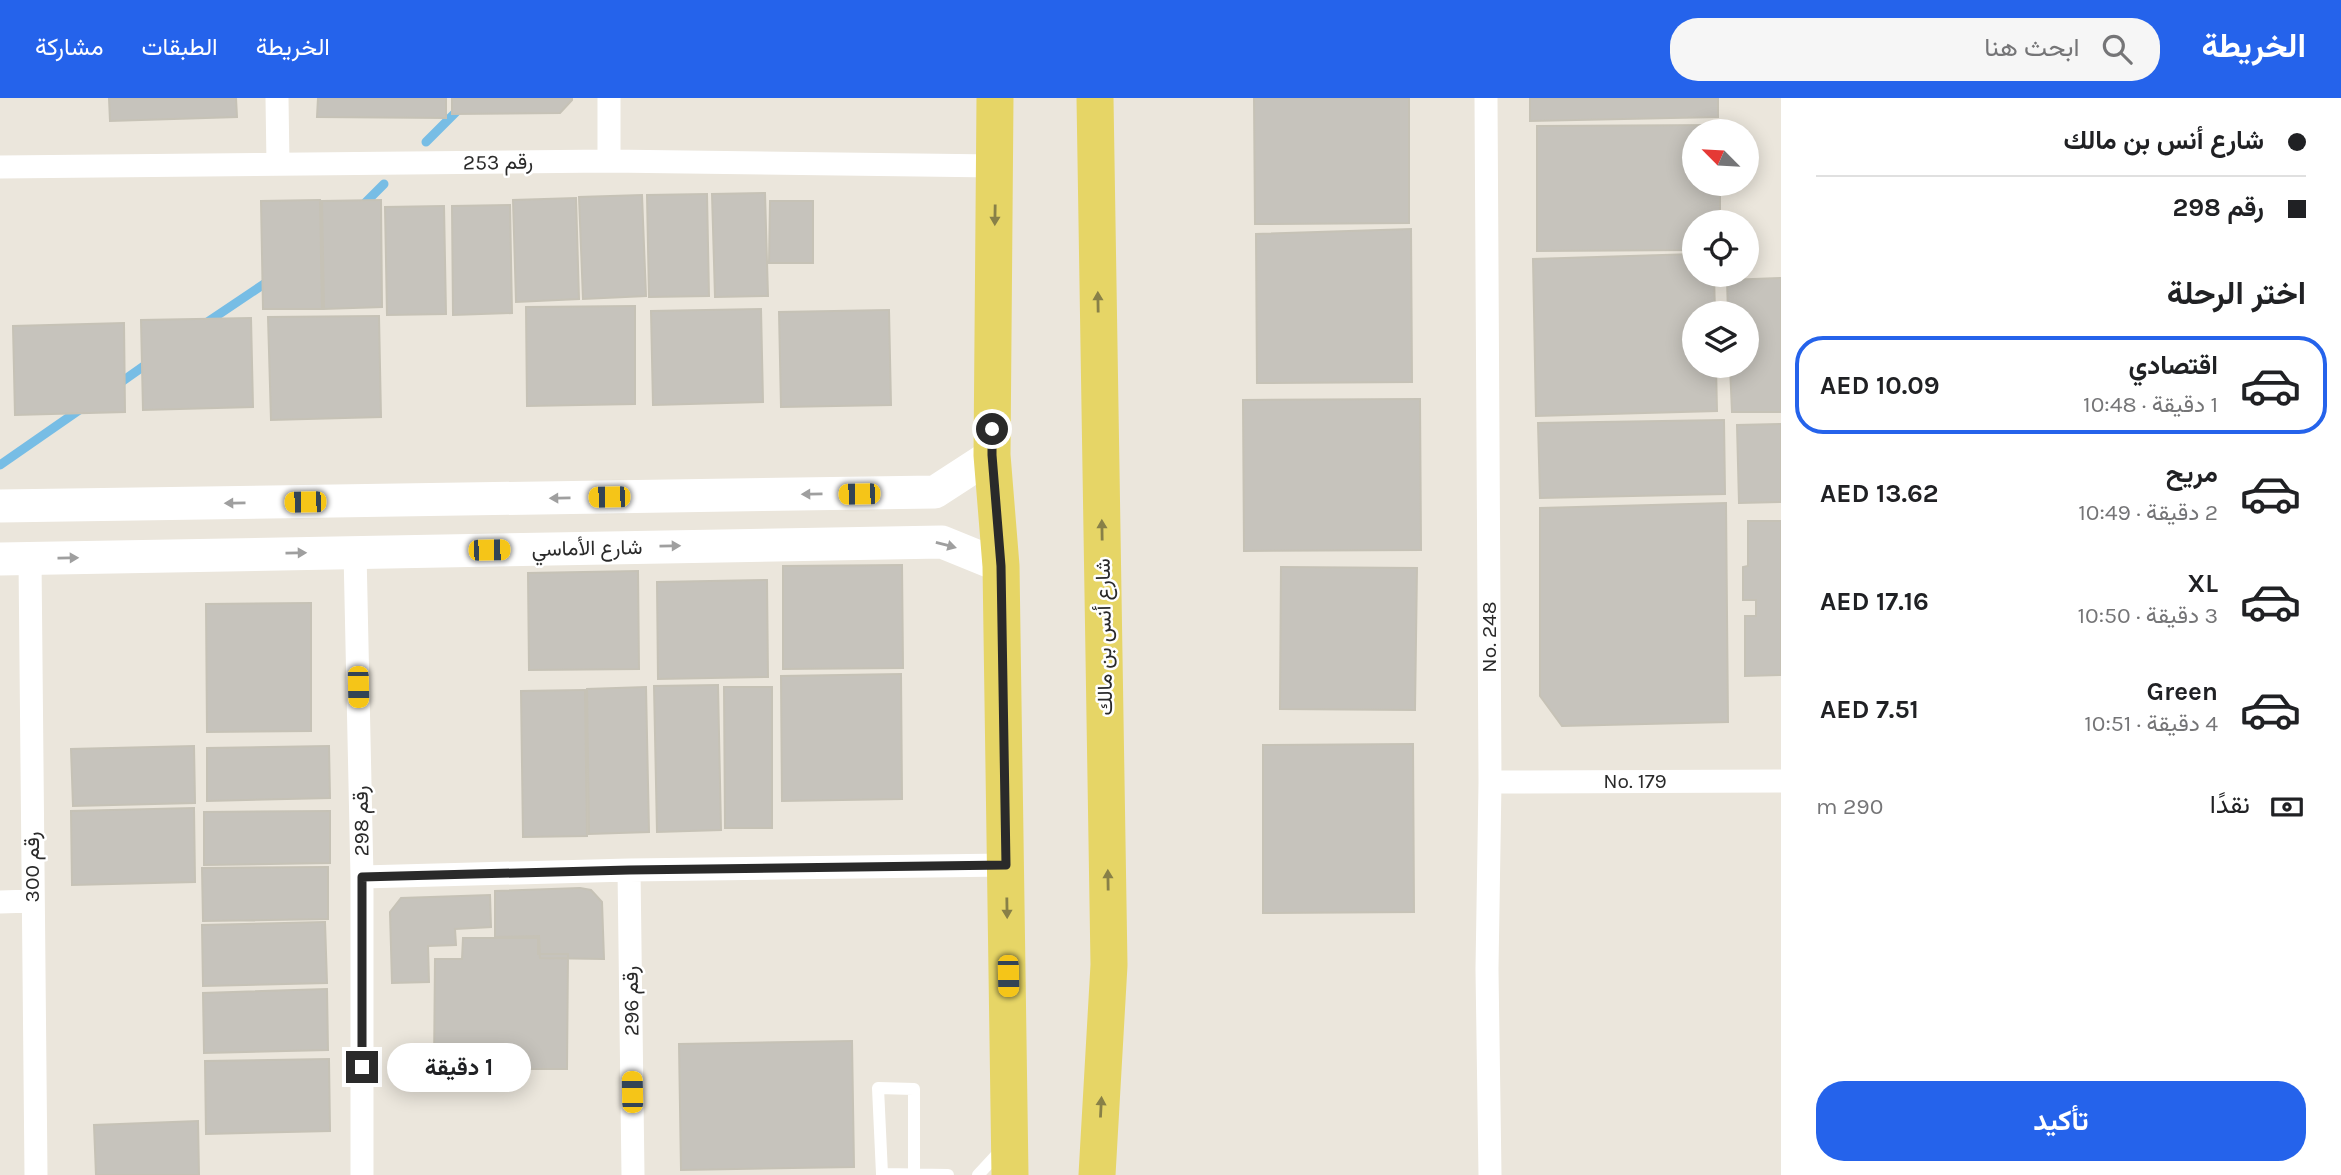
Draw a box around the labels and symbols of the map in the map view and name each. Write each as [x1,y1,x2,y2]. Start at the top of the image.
north arrow [1682,119,1759,196]
street label: رقم 253 [463,149,533,177]
one-way arrow [989,204,1001,226]
one-way arrow [1093,291,1104,313]
route start [976,413,1008,445]
car [838,483,881,505]
car [588,486,631,508]
one-way arrow [801,489,823,500]
car [284,491,327,513]
one-way arrow [549,492,571,504]
one-way arrow [224,497,246,509]
one-way arrow [1096,518,1108,540]
street label: شارع الأماسي [531,535,643,566]
car [468,539,511,561]
one-way arrow [935,540,957,551]
one-way arrow [659,541,681,552]
one-way arrow [285,547,307,559]
one-way arrow [57,552,79,564]
street label: شارع أنس بن مالك [1091,558,1119,716]
street label: No. 248 [1477,601,1501,673]
car [348,666,369,708]
street label: No. 179 [1603,769,1667,793]
street label: رقم 298 [348,785,376,857]
street label: رقم 300 [20,832,46,902]
one-way arrow [1102,868,1114,890]
one-way arrow [1001,897,1013,919]
car [998,955,1019,997]
street label: رقم 296 [618,966,646,1036]
callout: 1 دقيقة [386,1042,530,1091]
route end [346,1051,378,1083]
car [622,1071,643,1113]
one-way arrow [1095,1096,1106,1118]

